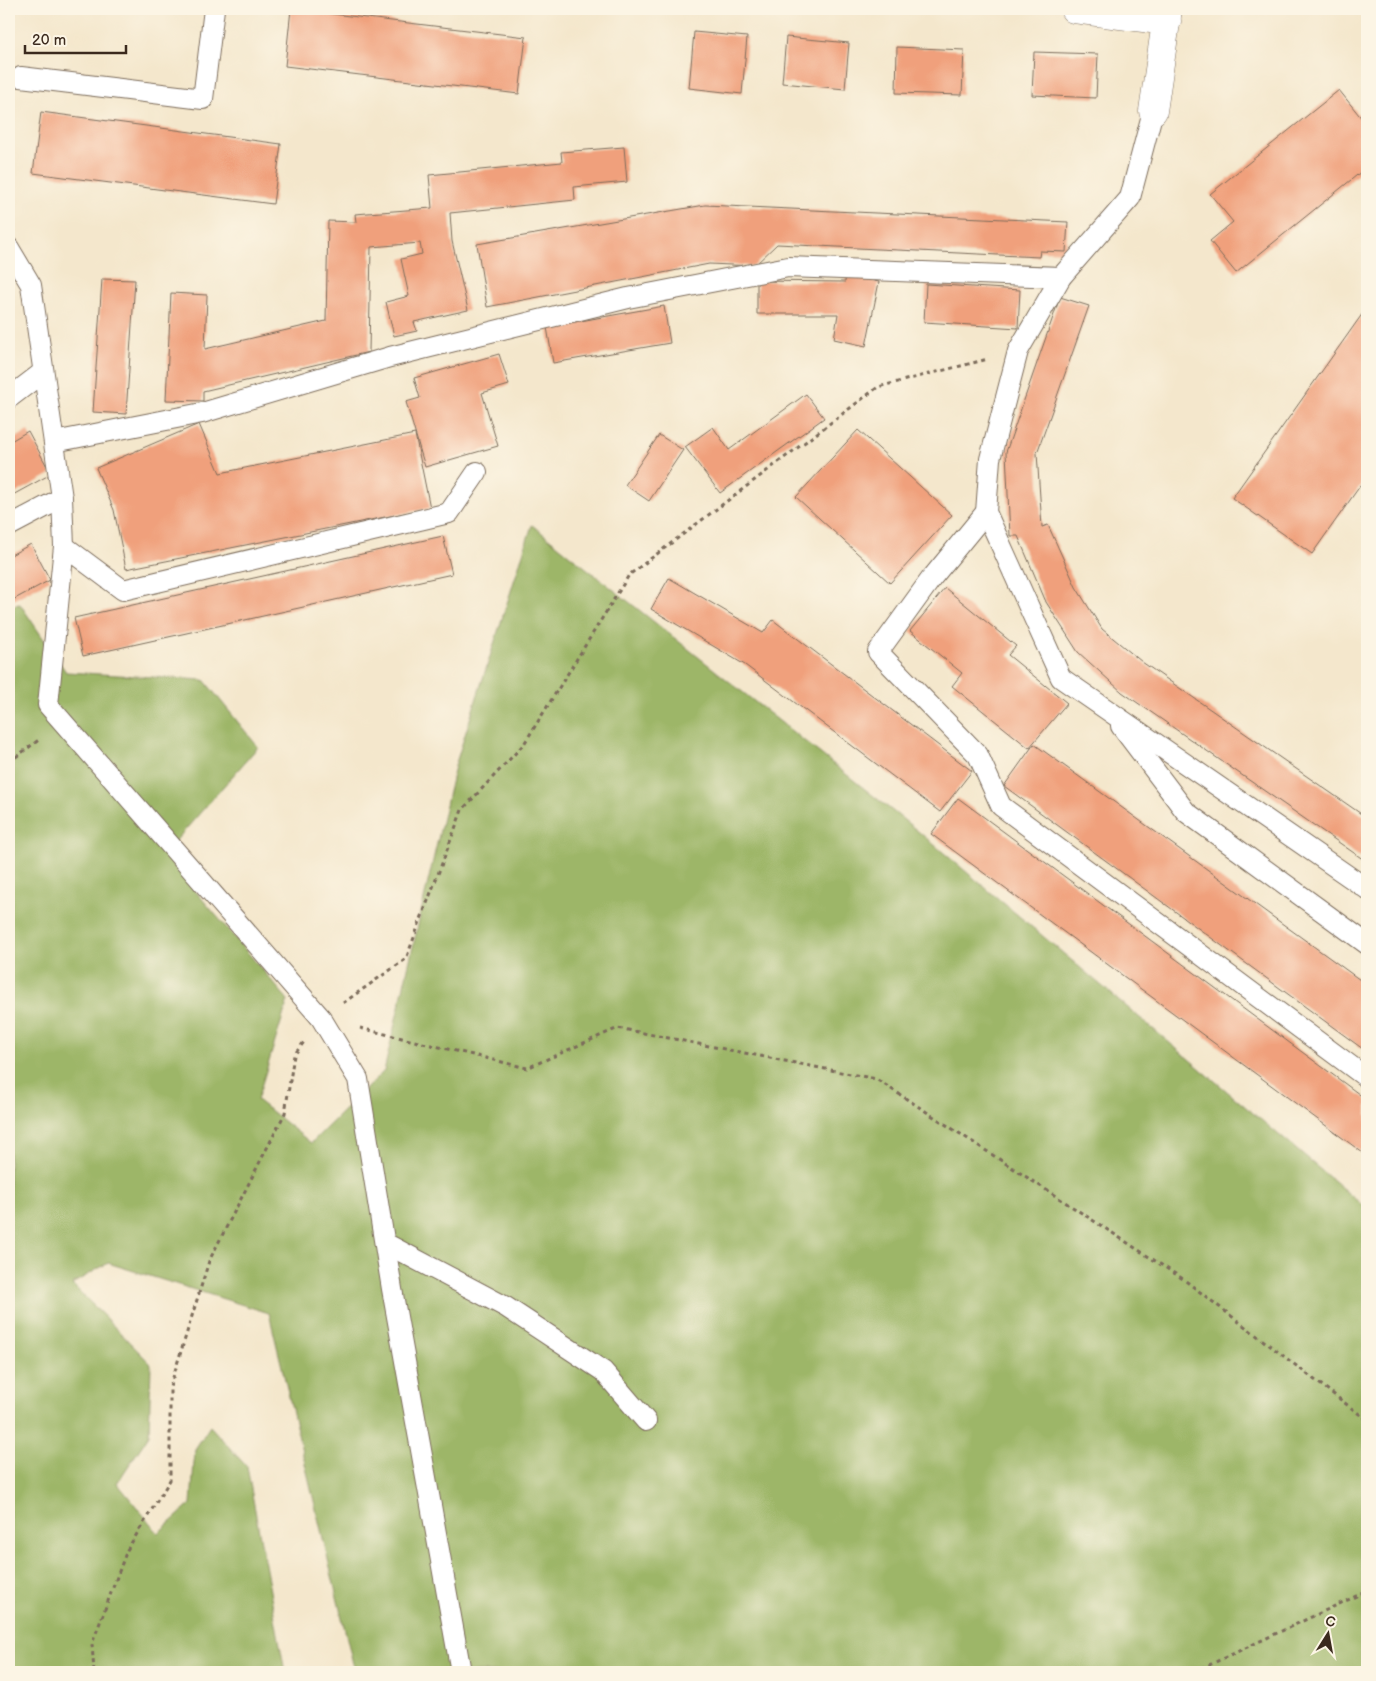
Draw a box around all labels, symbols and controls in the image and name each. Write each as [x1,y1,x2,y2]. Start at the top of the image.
scale bar [25,22,126,54]
text: 20 m [32,31,66,50]
north arrow [1304,1608,1354,1658]
text: С [1324,1612,1337,1631]

